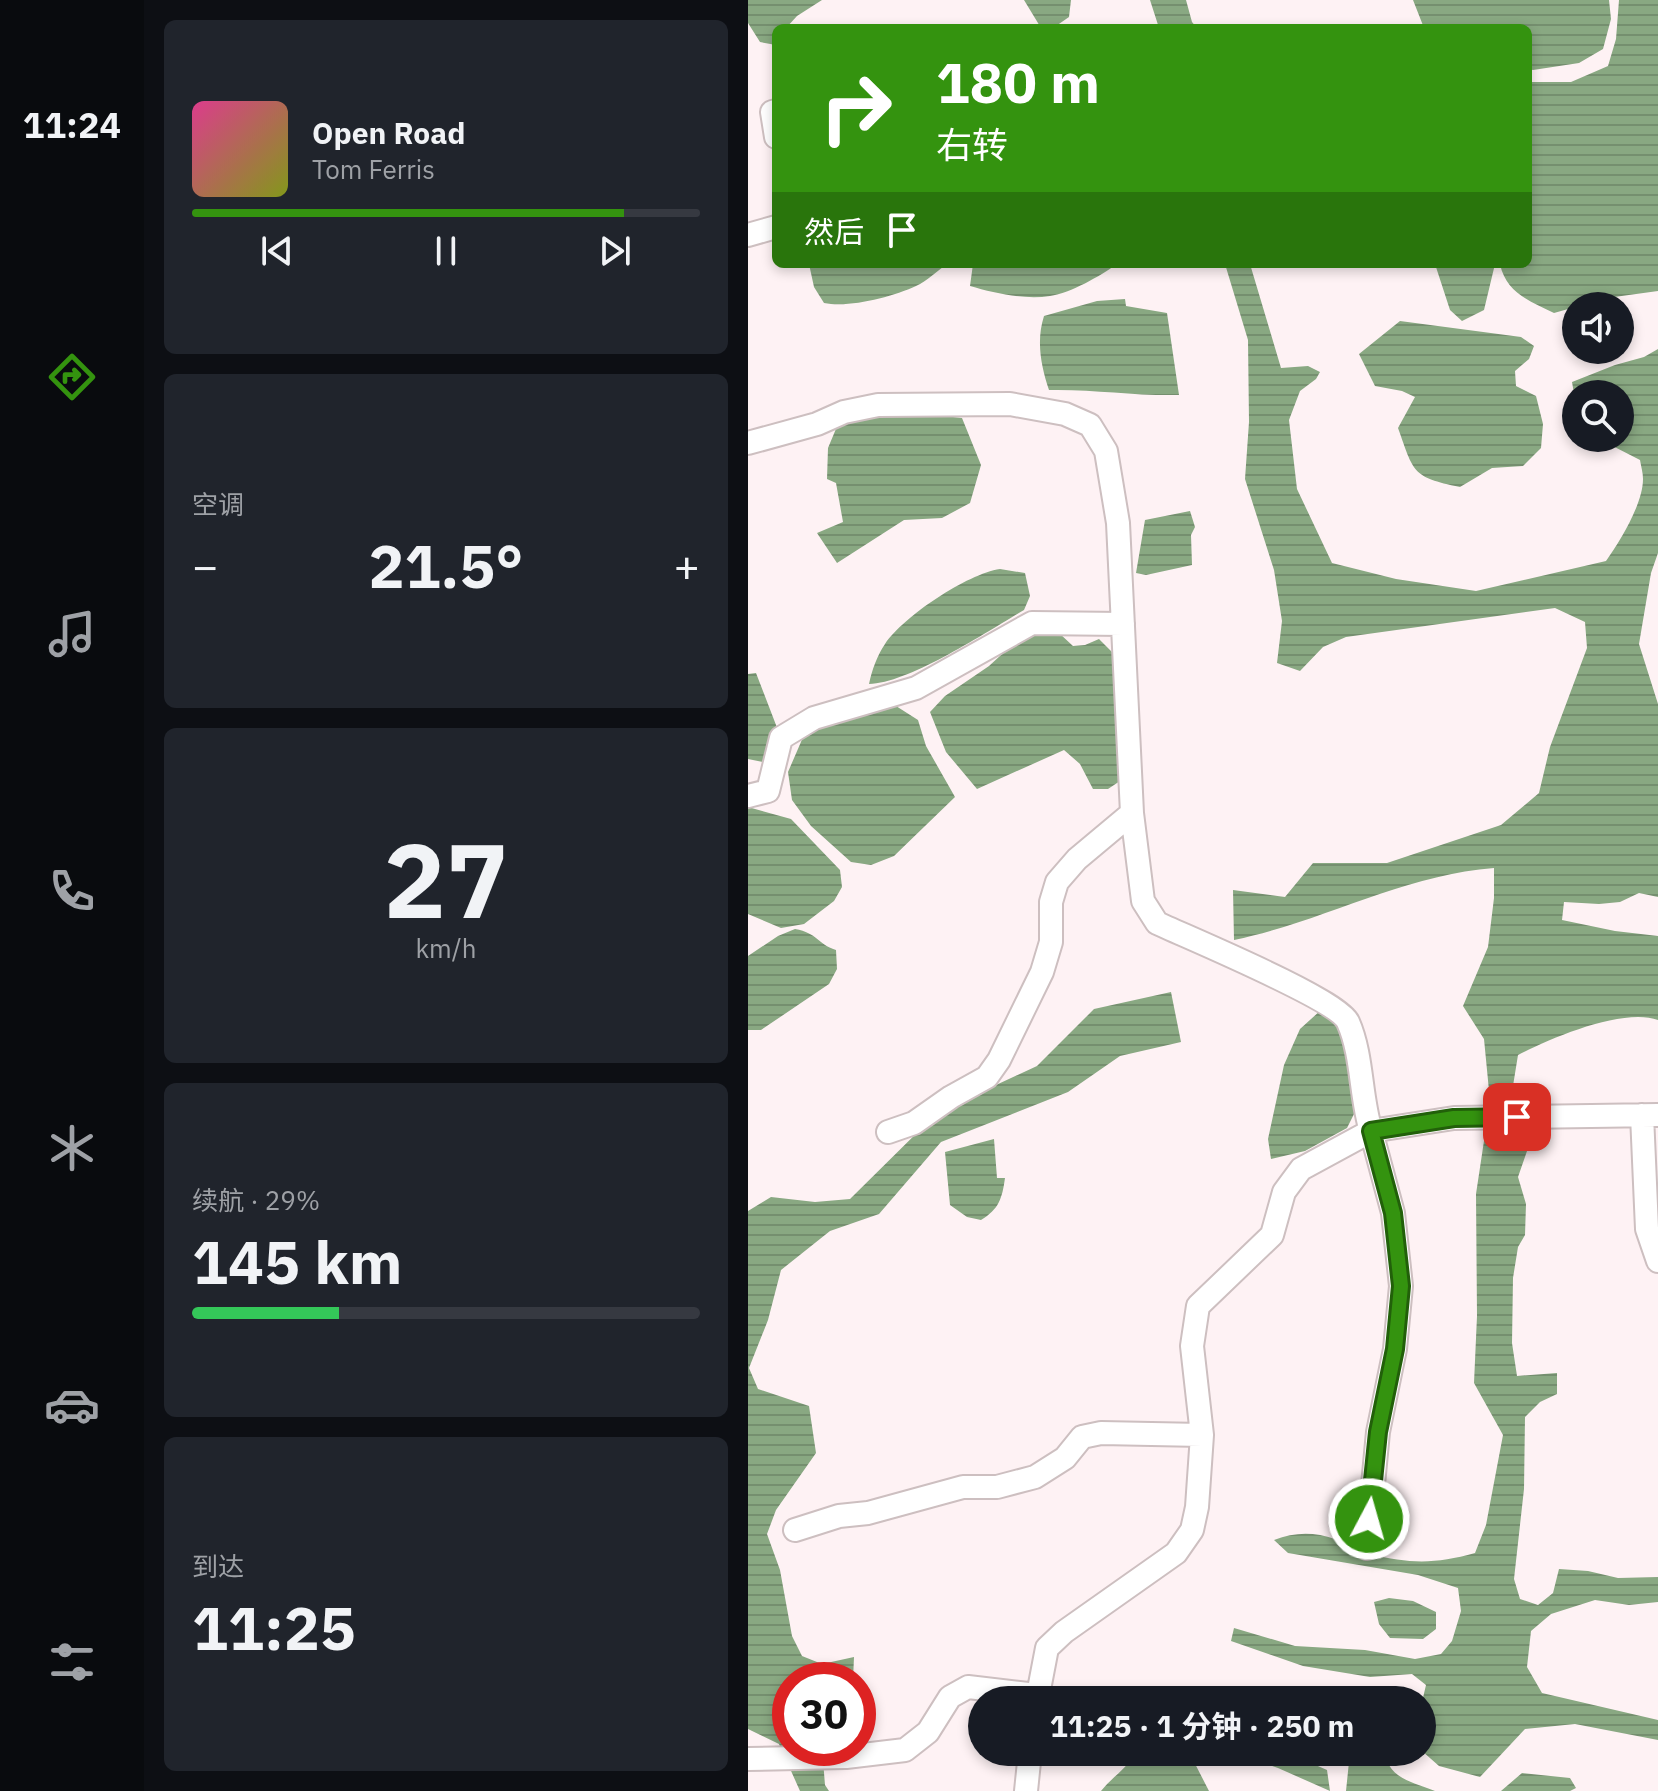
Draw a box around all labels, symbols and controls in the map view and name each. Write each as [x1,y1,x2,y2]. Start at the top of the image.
text: 180 m [936,46,1100,118]
icon: right [804,56,908,160]
text: 11:24 [23,101,121,148]
text: Open Road [312,113,465,152]
text: 右转 [936,121,1008,168]
text: Tom Ferris [312,152,435,186]
icon: arrive [880,208,924,252]
text: 然后 [804,212,864,251]
icon: previous [255,229,299,273]
icon: pause [424,229,468,273]
icon: next [593,229,637,273]
map controls [1562,292,1634,452]
button: sound [1562,292,1634,364]
icon: directions [44,349,100,405]
button: search [1562,380,1634,452]
text: 空调 [192,487,244,521]
text: 21.5° [369,526,523,605]
text: − [192,537,218,594]
text: + [674,537,700,594]
icon: music [44,606,100,662]
text: 27 [384,811,508,947]
icon: phone [44,863,100,919]
text: km/h [415,931,477,965]
pin [1483,1083,1551,1151]
icon: arrive [1495,1095,1539,1139]
icon: climate [44,1120,100,1176]
text: 续航 · 29% [192,1183,320,1217]
text: 145 km [192,1222,402,1301]
icon: car [44,1377,100,1433]
position arrow [1327,1477,1411,1561]
text: 到达 [192,1549,244,1583]
text: 11:25 [192,1588,356,1667]
icon: filters [44,1634,100,1690]
speed limit sign: 30 [772,1662,876,1766]
text: 11:25 · 1 分钟 · 250 m [1050,1706,1354,1745]

